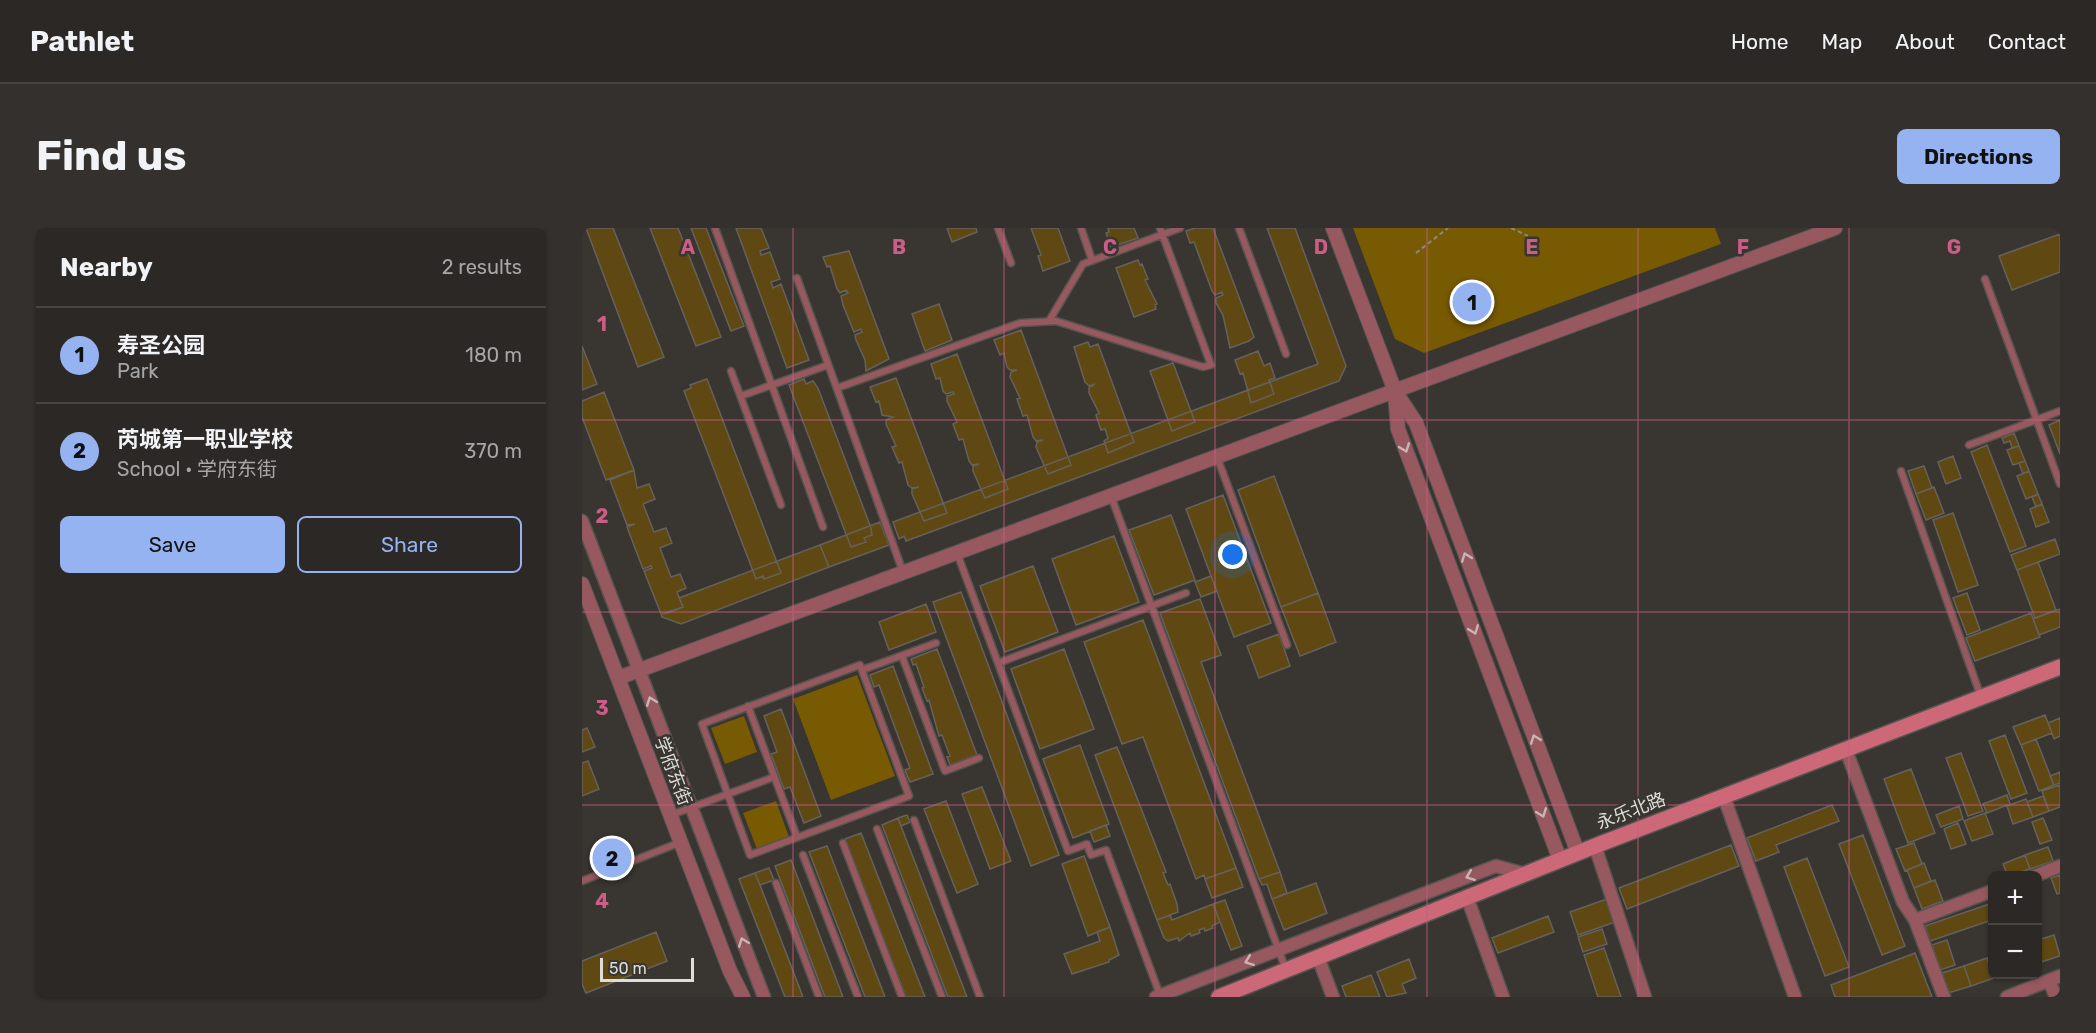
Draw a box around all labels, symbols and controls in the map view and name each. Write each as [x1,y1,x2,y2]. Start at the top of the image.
text: Pathlet [30,25,134,58]
text: Home [1731,29,1788,54]
text: Map [1821,29,1862,54]
text: About [1895,29,1955,54]
text: Contact [1988,29,2066,54]
button: Directions [1897,129,2060,184]
text: Find us [36,131,187,181]
text: A [681,235,696,259]
text: B [892,235,906,259]
text: C [1103,235,1117,259]
text: D [1314,235,1328,259]
text: E [1526,235,1538,259]
text: F [1737,235,1749,259]
text: G [1947,235,1961,259]
text: Nearby [60,252,153,283]
text: 2 results [442,255,522,279]
pin: 1 [1452,280,1492,325]
text: 1 [597,312,607,336]
text: 寿圣公园 [117,332,205,359]
text: 1 [75,343,84,367]
text: 180 m [465,343,522,367]
text: Park [117,359,159,383]
text: 芮城第一职业学校 [117,426,293,453]
text: 2 [73,439,86,463]
text: 370 m [464,439,522,463]
one-way arrow [1398,442,1410,453]
text: School · 学府东街 [117,457,277,481]
text: 2 [596,504,609,528]
button: Save [60,516,285,573]
button: Share [297,516,522,573]
your location [1218,540,1247,569]
one-way arrow [1461,552,1474,563]
one-way arrow [1466,625,1479,635]
text: 3 [595,696,609,720]
one-way arrow [646,696,658,707]
street label: 学府东街 [650,733,696,809]
one-way arrow [1530,734,1542,745]
street label: 永乐北路 [1593,788,1669,834]
one-way arrow [1535,807,1548,818]
pin: 2 [592,836,632,880]
one-way arrow [1465,869,1476,881]
map controls [1988,871,2042,979]
button: + [1988,871,2042,925]
text: 4 [595,889,609,913]
button: − [1988,925,2042,979]
one-way arrow [738,938,750,949]
one-way arrow [1244,954,1255,966]
scale bar [600,955,694,982]
text: 50 m [609,959,647,978]

